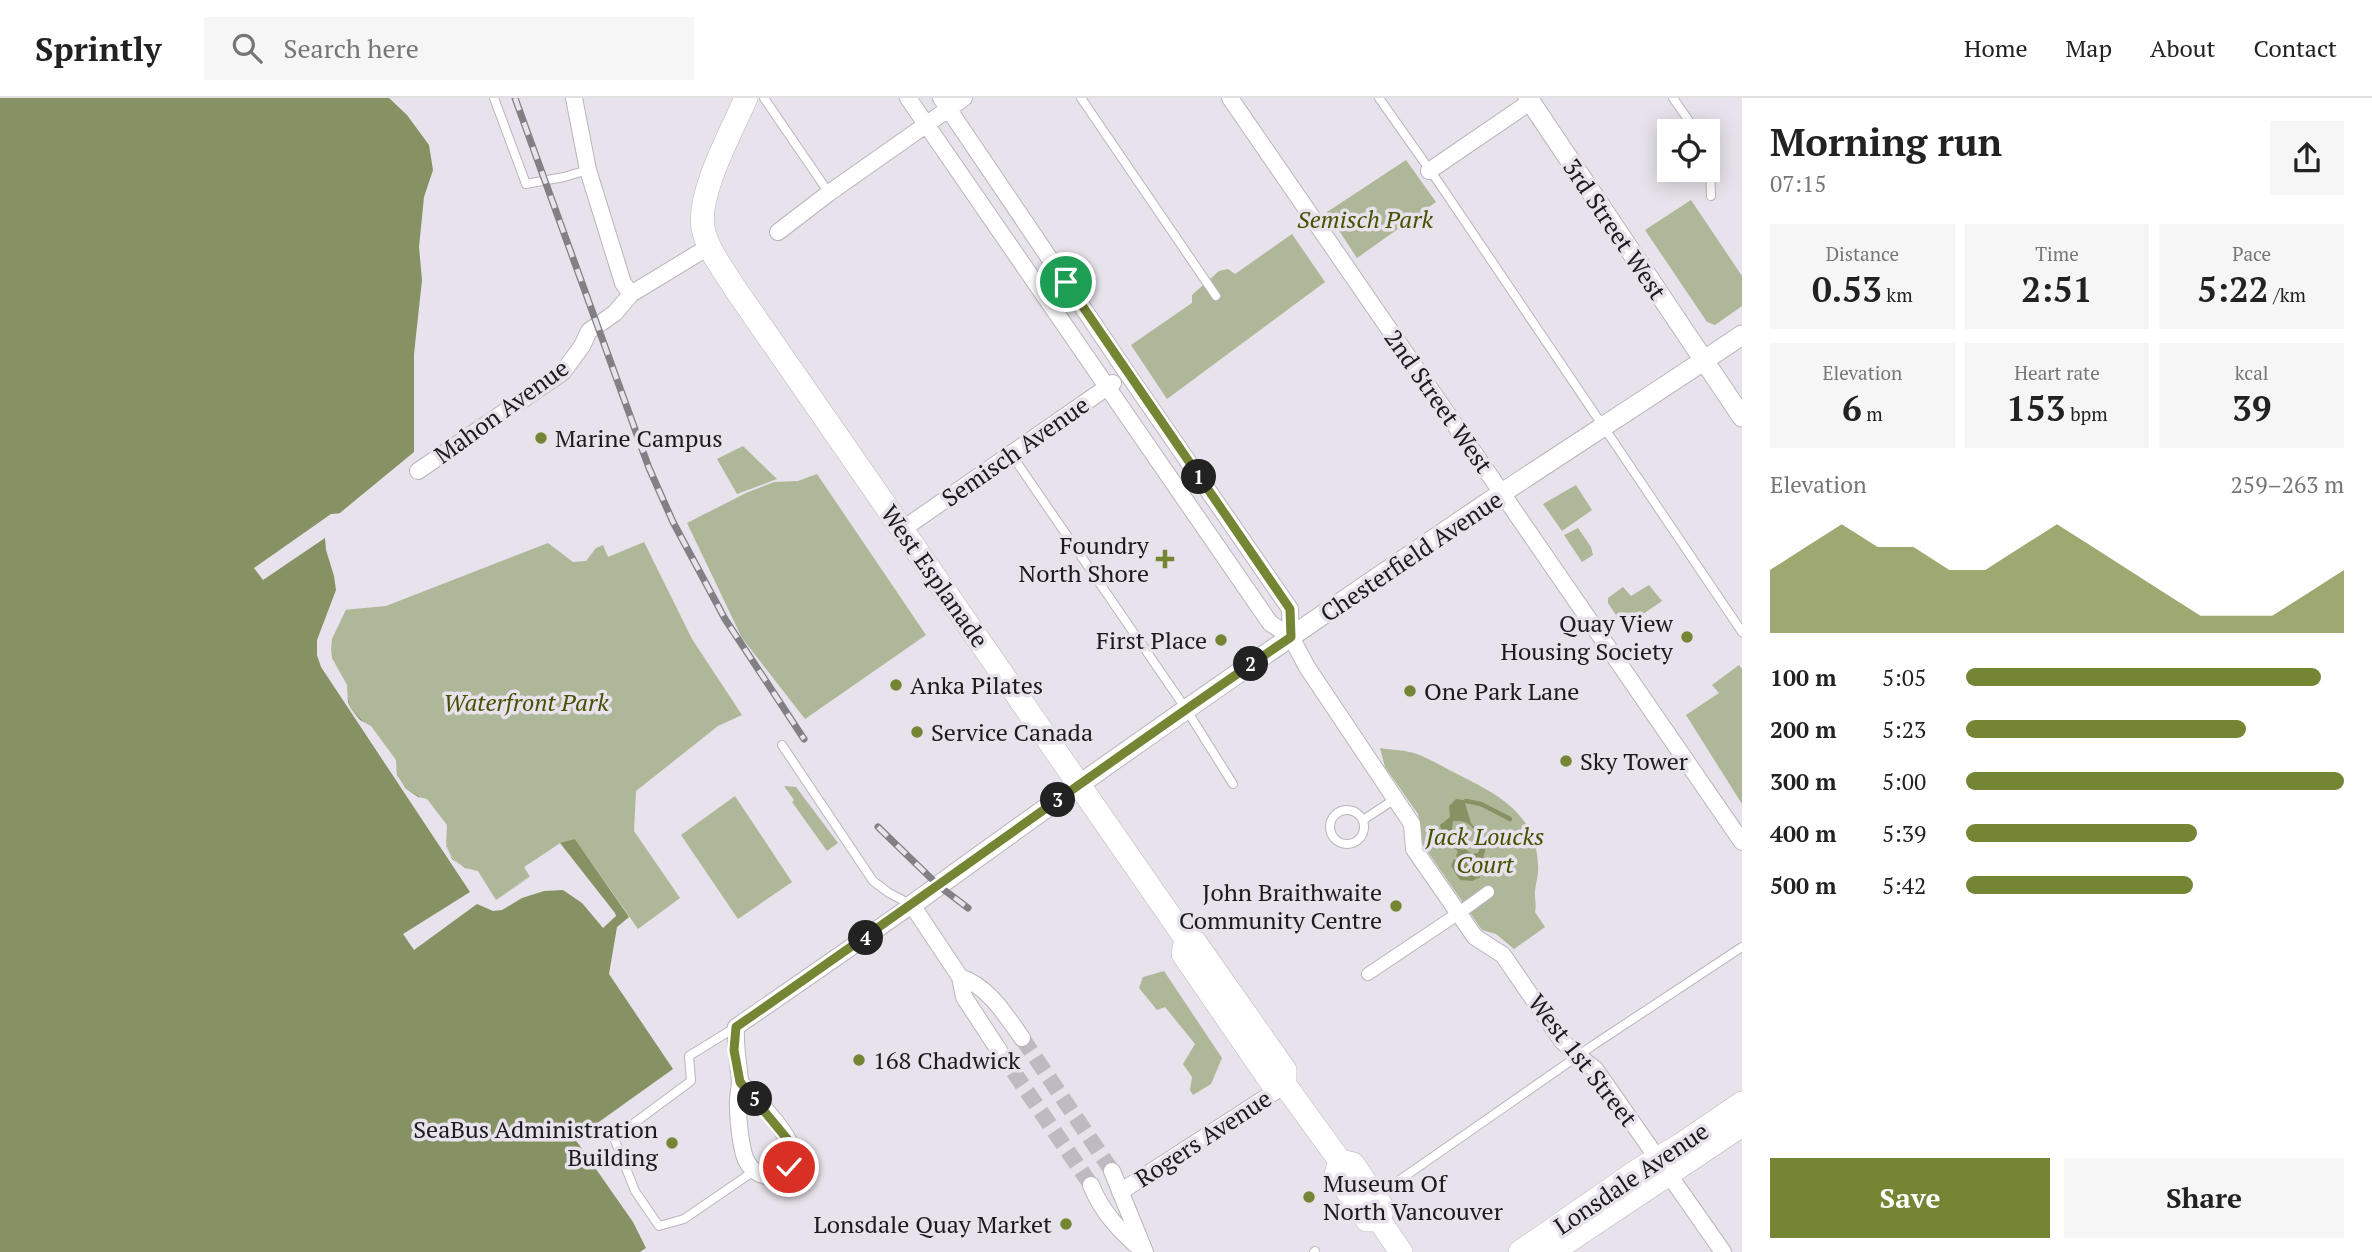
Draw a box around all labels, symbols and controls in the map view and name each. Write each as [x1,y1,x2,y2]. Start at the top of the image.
search box [204,17,694,80]
text: Sprintly [35,27,162,70]
icon: search [228,29,266,67]
text: Search here [284,31,419,65]
text: Home [1964,32,2028,64]
text: Map [2066,32,2112,64]
text: About [2150,32,2216,64]
text: Contact [2254,32,2337,64]
text: Morning run [1770,117,2002,167]
map controls [1657,119,1720,182]
button: locate [1657,119,1720,182]
button: share [2270,121,2344,195]
street label: 3rd Street West [1556,152,1674,306]
text: 07:15 [1770,168,1827,199]
park label: Semisch Park [1297,203,1433,235]
text: Distance [1826,241,1899,266]
text: Time [2035,241,2079,266]
text: Pace [2232,241,2271,266]
pin [1036,252,1096,312]
icon: arrive [1047,263,1085,301]
text: 0.53 [1812,266,1882,312]
text: 2:51 [2021,266,2093,312]
text: 5:22 [2197,266,2269,312]
text: km [1882,282,1913,307]
text: /km [2269,282,2306,307]
street label: 2nd Street West [1378,323,1500,479]
street label: Mahon Avenue [427,351,575,471]
text: Elevation [1822,360,1902,385]
text: Heart rate [2014,360,2100,385]
text: kcal [2235,360,2269,385]
text: 6 [1842,385,1862,431]
text: 153 [2006,385,2066,431]
text: 39 [2232,385,2271,431]
street label: Semisch Avenue [935,388,1095,514]
text: m [1862,401,1883,426]
text: bpm [2066,401,2108,426]
place label: Marine Campus [555,422,723,454]
marker: Marine Campus [533,430,549,446]
pin: 1 [1182,460,1216,494]
text: 1 [1193,464,1204,489]
text: Elevation [1770,469,1867,500]
text: 259–263 m [2231,469,2344,500]
street label: Chesterfield Avenue [1314,483,1508,629]
street label: West Esplanade [874,498,996,654]
place label: Foundry North Shore [1019,529,1150,589]
marker: Foundry North Shore [1155,549,1175,569]
place label: Quay View Housing Society [1501,607,1674,667]
place label: First Place [1096,624,1207,656]
marker: Quay View Housing Society [1679,629,1695,645]
marker: First Place [1213,632,1229,648]
pin: 2 [1234,646,1268,682]
text: 2 [1245,651,1256,676]
text: 100 m [1770,662,1836,693]
text: 5:05 [1882,662,1926,693]
place label: Anka Pilates [910,669,1043,701]
place label: One Park Lane [1424,675,1579,707]
marker: Anka Pilates [888,677,904,693]
marker: One Park Lane [1402,683,1418,699]
park label: Waterfront Park [443,686,609,718]
text: 200 m [1770,714,1836,745]
text: 5:23 [1882,714,1926,745]
place label: Service Canada [931,716,1093,748]
marker: Service Canada [909,724,925,740]
place label: Sky Tower [1580,745,1689,777]
marker: Sky Tower [1558,753,1574,769]
text: 300 m [1770,766,1836,797]
text: 5:00 [1882,766,1926,797]
pin: 3 [1040,782,1076,818]
text: 3 [1052,787,1063,812]
text: 400 m [1770,818,1836,849]
text: 5:39 [1882,818,1926,849]
park label: Jack Loucks Court [1425,820,1544,880]
text: 500 m [1770,870,1836,901]
text: 5:42 [1882,870,1926,901]
place label: John Braithwaite Community Centre [1179,876,1382,936]
marker: John Braithwaite Community Centre [1388,898,1404,914]
pin: 4 [848,920,884,956]
text: 4 [860,925,871,950]
street label: West 1st Street [1521,987,1645,1133]
place label: 168 Chadwick [873,1044,1021,1076]
marker: 168 Chadwick [851,1052,867,1068]
pin: 5 [738,1082,772,1116]
street label: Rogers Avenue [1129,1082,1277,1194]
text: 5 [749,1086,760,1111]
place label: SeaBus Administration Building [413,1113,658,1173]
street label: Lonsdale Avenue [1548,1114,1714,1242]
marker: SeaBus Administration Building [664,1135,680,1151]
pin [759,1137,819,1197]
icon: check [770,1148,808,1186]
button: Save [1770,1158,2050,1238]
button: Share [2064,1158,2344,1238]
place label: Museum Of North Vancouver [1323,1167,1504,1227]
marker: Museum Of North Vancouver [1301,1189,1317,1205]
place label: Lonsdale Quay Market [814,1208,1052,1240]
marker: Lonsdale Quay Market [1058,1216,1074,1232]

